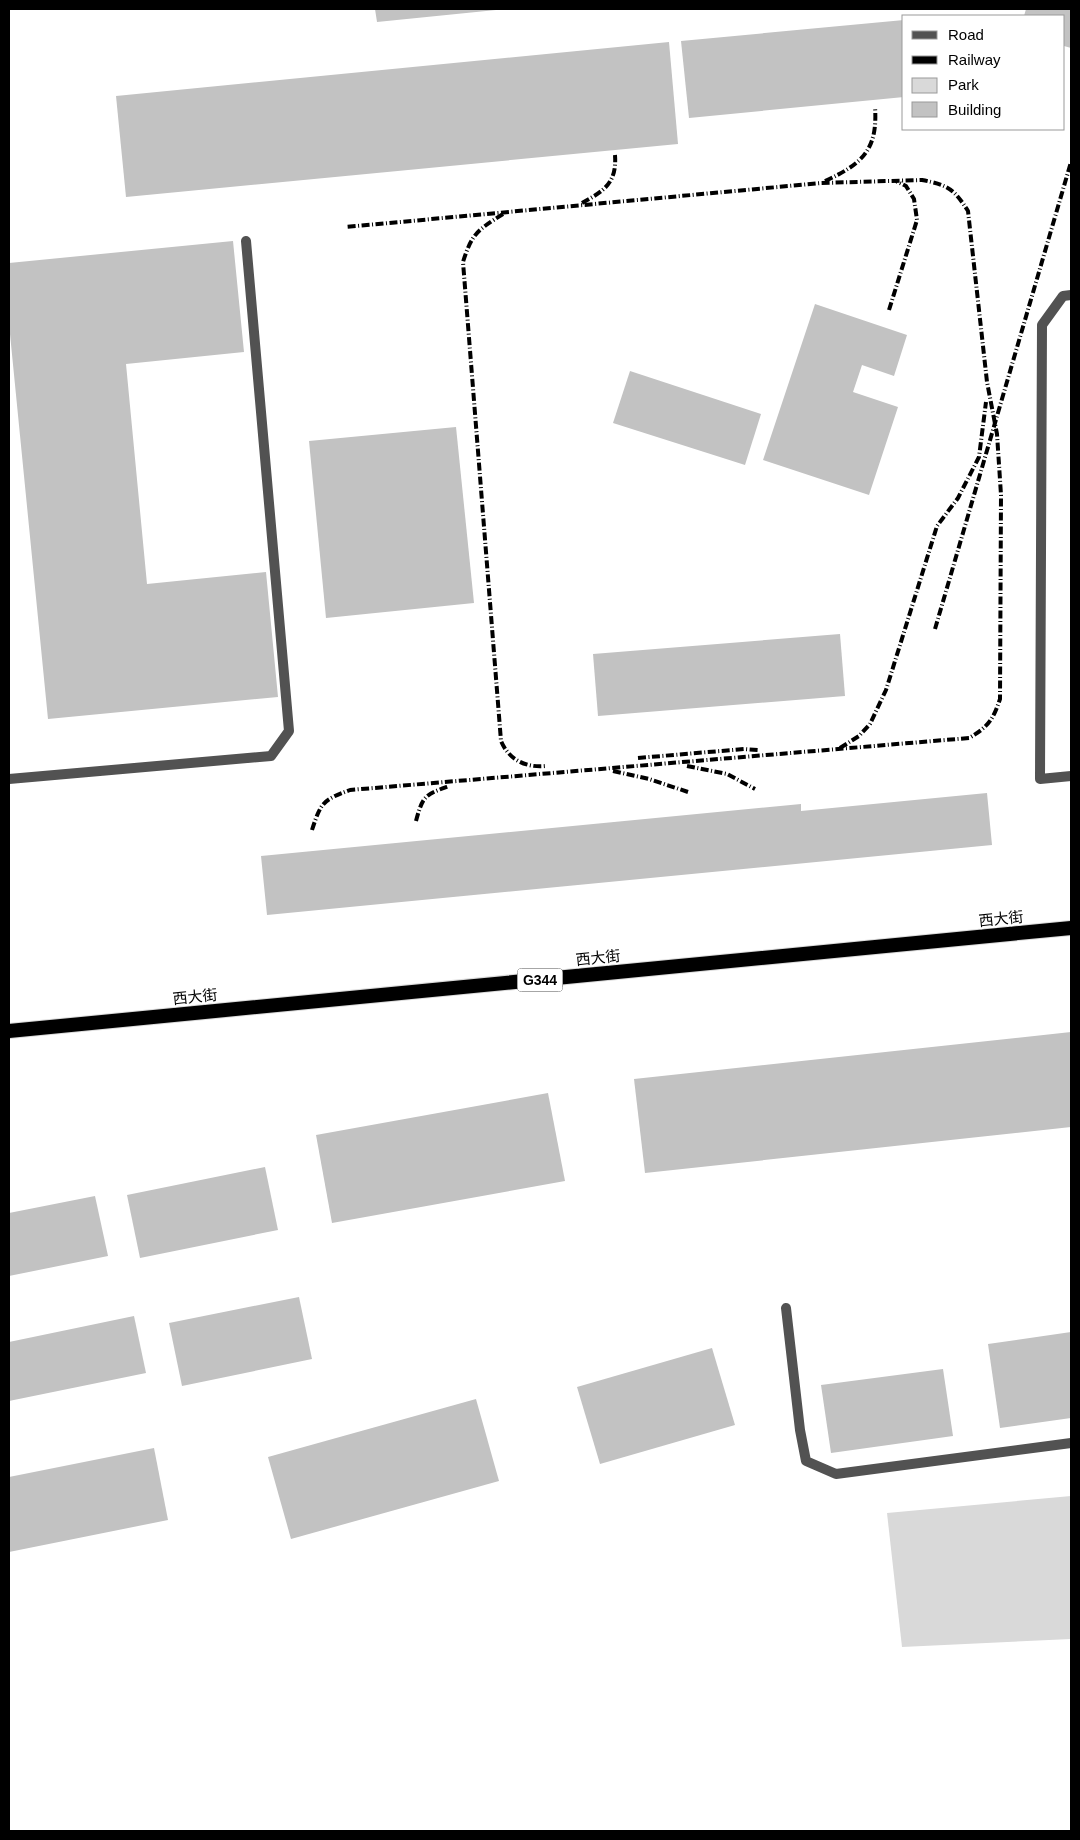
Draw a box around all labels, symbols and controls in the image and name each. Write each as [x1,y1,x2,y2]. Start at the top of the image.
legend [902,15,1065,130]
text: Road [948,26,984,43]
text: Railway [948,51,1001,68]
text: Park [948,76,979,93]
text: Building [948,101,1001,118]
street label: 西大街 [978,908,1024,929]
street label: 西大街 [575,947,621,968]
road number: G344 [518,968,562,992]
street label: 西大街 [172,986,218,1007]

